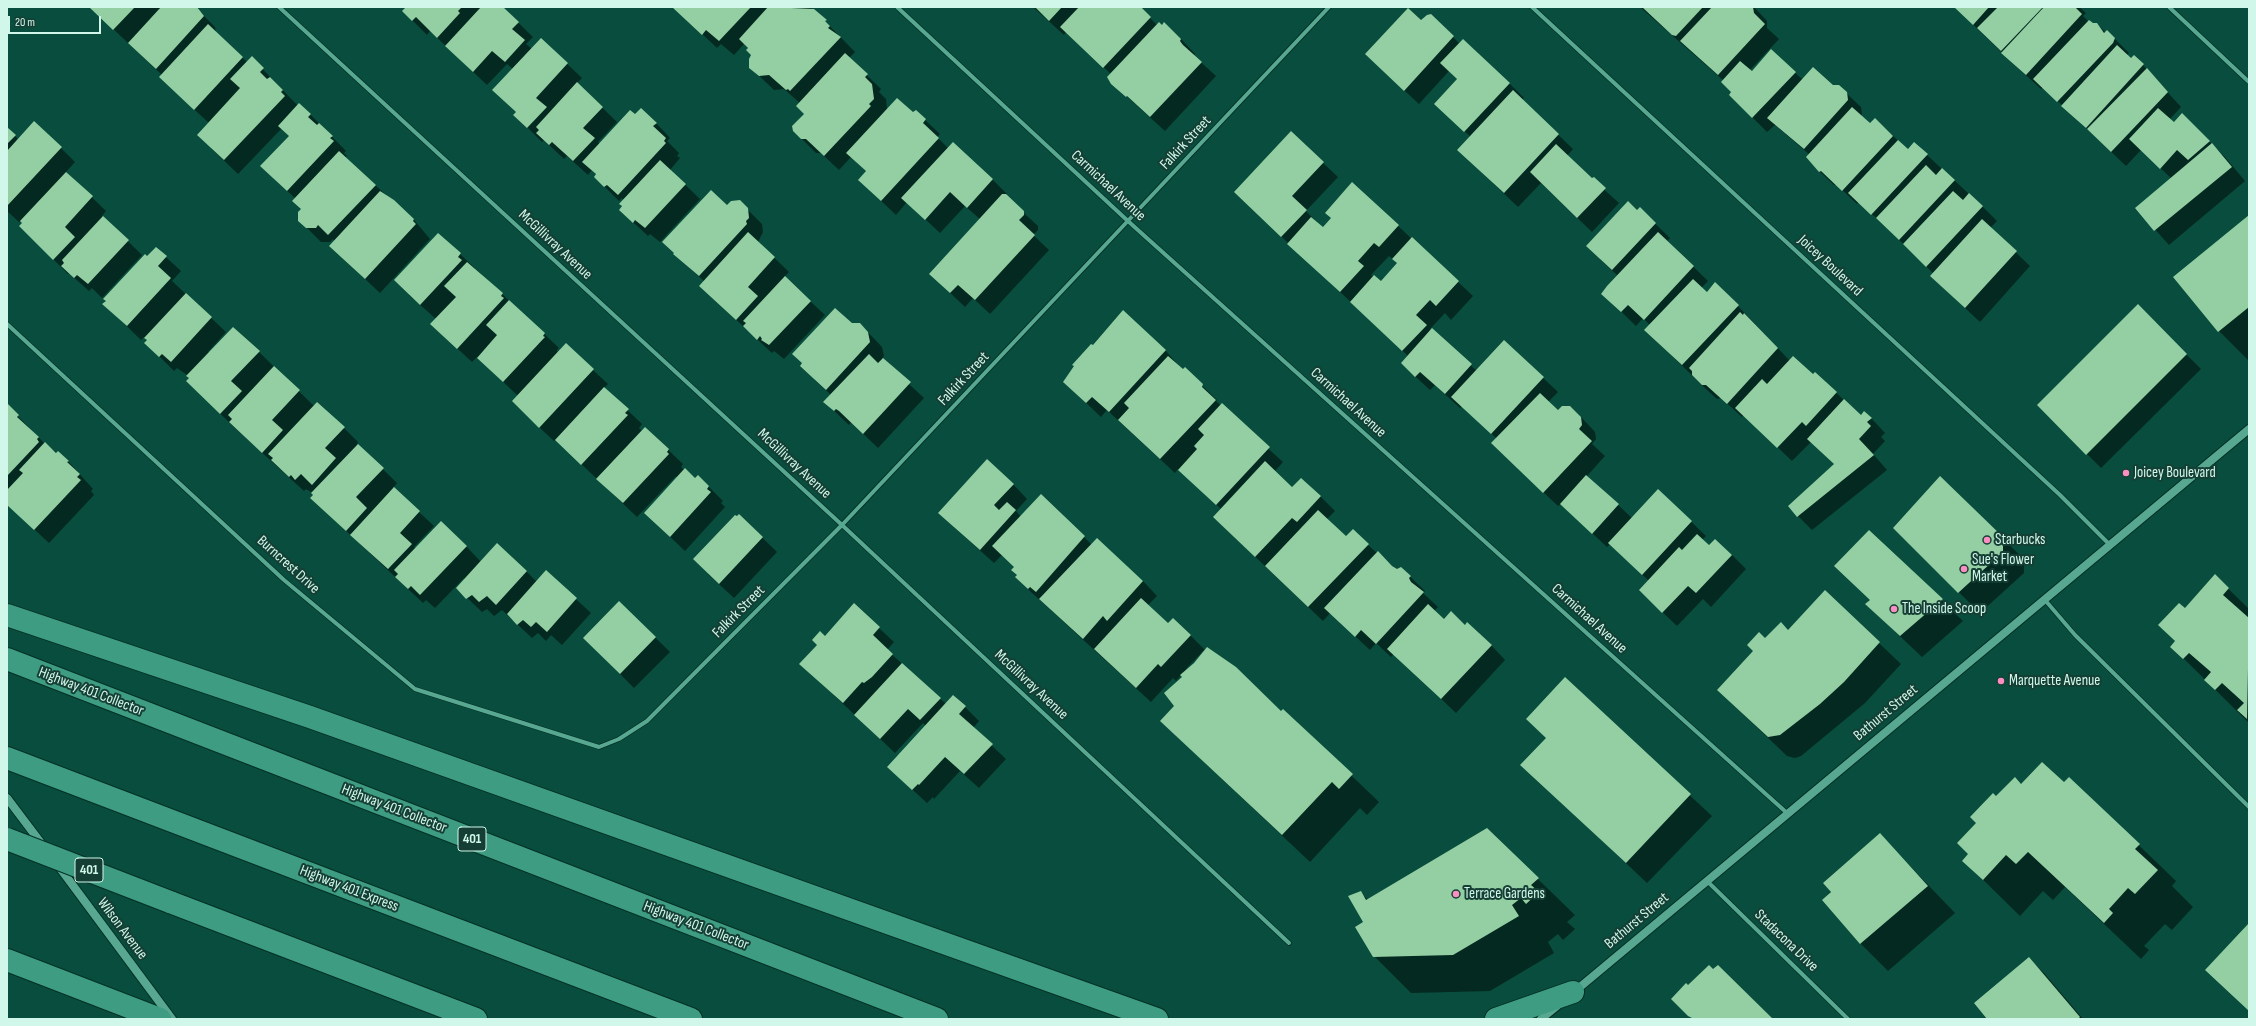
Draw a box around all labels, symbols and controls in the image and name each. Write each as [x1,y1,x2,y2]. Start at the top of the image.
scale bar [10,8,103,34]
text: 20 m [15,15,35,30]
street label: Falkirk Street [1157,113,1215,173]
street label: Carmichael Avenue [1067,147,1149,225]
street label: McGillivray Avenue [514,206,596,284]
street label: Joicey Boulevard [1794,232,1866,300]
street label: Falkirk Street [935,349,993,409]
street label: Carmichael Avenue [1306,364,1390,442]
street label: McGillivray Avenue [753,425,835,503]
place label: Joicey Boulevard [2134,464,2216,482]
marker: Joicey Boulevard [2121,468,2131,478]
place label: Starbucks [1995,531,2045,549]
street label: Burncrest Drive [253,532,323,598]
marker: Starbucks [1982,535,1992,545]
place label: Sue's Flower Market [1972,551,2034,586]
marker: Sue's Flower Market [1959,564,1969,574]
street label: Carmichael Avenue [1547,580,1631,658]
street label: Falkirk Street [709,582,769,642]
place label: The Inside Scoop [1902,600,1986,618]
marker: The Inside Scoop [1889,604,1899,614]
street label: McGillivray Avenue [990,646,1072,724]
street label: Highway 401 Collector [36,664,146,720]
place label: Marquette Avenue [2009,672,2100,690]
marker: Marquette Avenue [1996,676,2006,686]
street label: Bathurst Street [1850,681,1922,745]
street label: Highway 401 Collector [339,781,449,837]
road number: 401 [458,827,486,851]
road number: 401 [75,858,103,882]
street label: Highway 401 Express [297,862,401,916]
place label: Terrace Gardens [1464,885,1545,903]
marker: Terrace Gardens [1451,889,1461,899]
street label: Bathurst Street [1601,889,1673,953]
street label: Wilson Avenue [93,895,151,963]
street label: Highway 401 Collector [641,898,751,954]
street label: Stadacona Drive [1750,906,1822,976]

